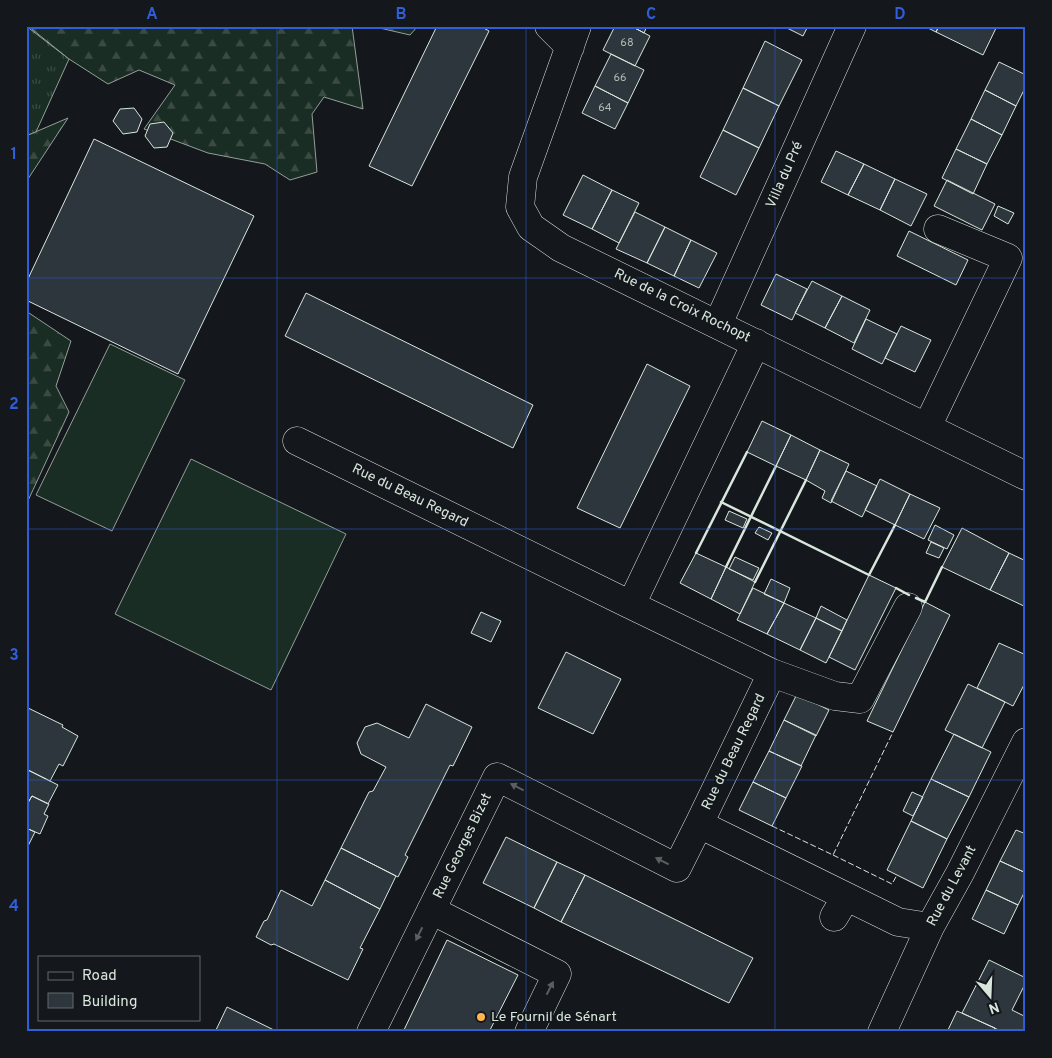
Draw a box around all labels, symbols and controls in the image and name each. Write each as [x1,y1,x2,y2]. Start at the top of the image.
text: A [146,5,158,25]
text: B [395,5,407,25]
text: C [646,5,656,25]
text: D [894,5,906,25]
house number: 68 [620,36,634,50]
house number: 66 [613,71,627,85]
house number: 64 [598,101,612,115]
street label: Villa du Pré [763,139,807,211]
text: 1 [11,145,17,165]
street label: Rue de la Croix Rochopt [611,266,753,346]
text: 2 [9,395,19,415]
street label: Rue du Beau Regard [349,460,471,532]
text: 3 [9,646,19,666]
street label: Rue du Beau Regard [698,691,770,813]
one-way arrow [510,783,524,791]
street label: Rue Georges Bizet [430,790,496,902]
street label: Rue du Levant [924,843,980,929]
one-way arrow [655,857,669,865]
text: 4 [9,897,19,917]
one-way arrow [415,927,423,942]
legend [38,956,200,1020]
text: Road [82,967,117,986]
north arrow [964,970,1014,1020]
one-way arrow [547,981,555,995]
text: Building [82,993,137,1012]
text: N [986,997,1001,1017]
place label: Le Fournil de Sénart [491,1009,617,1026]
marker: Le Fournil de Sénart [475,1011,487,1023]

